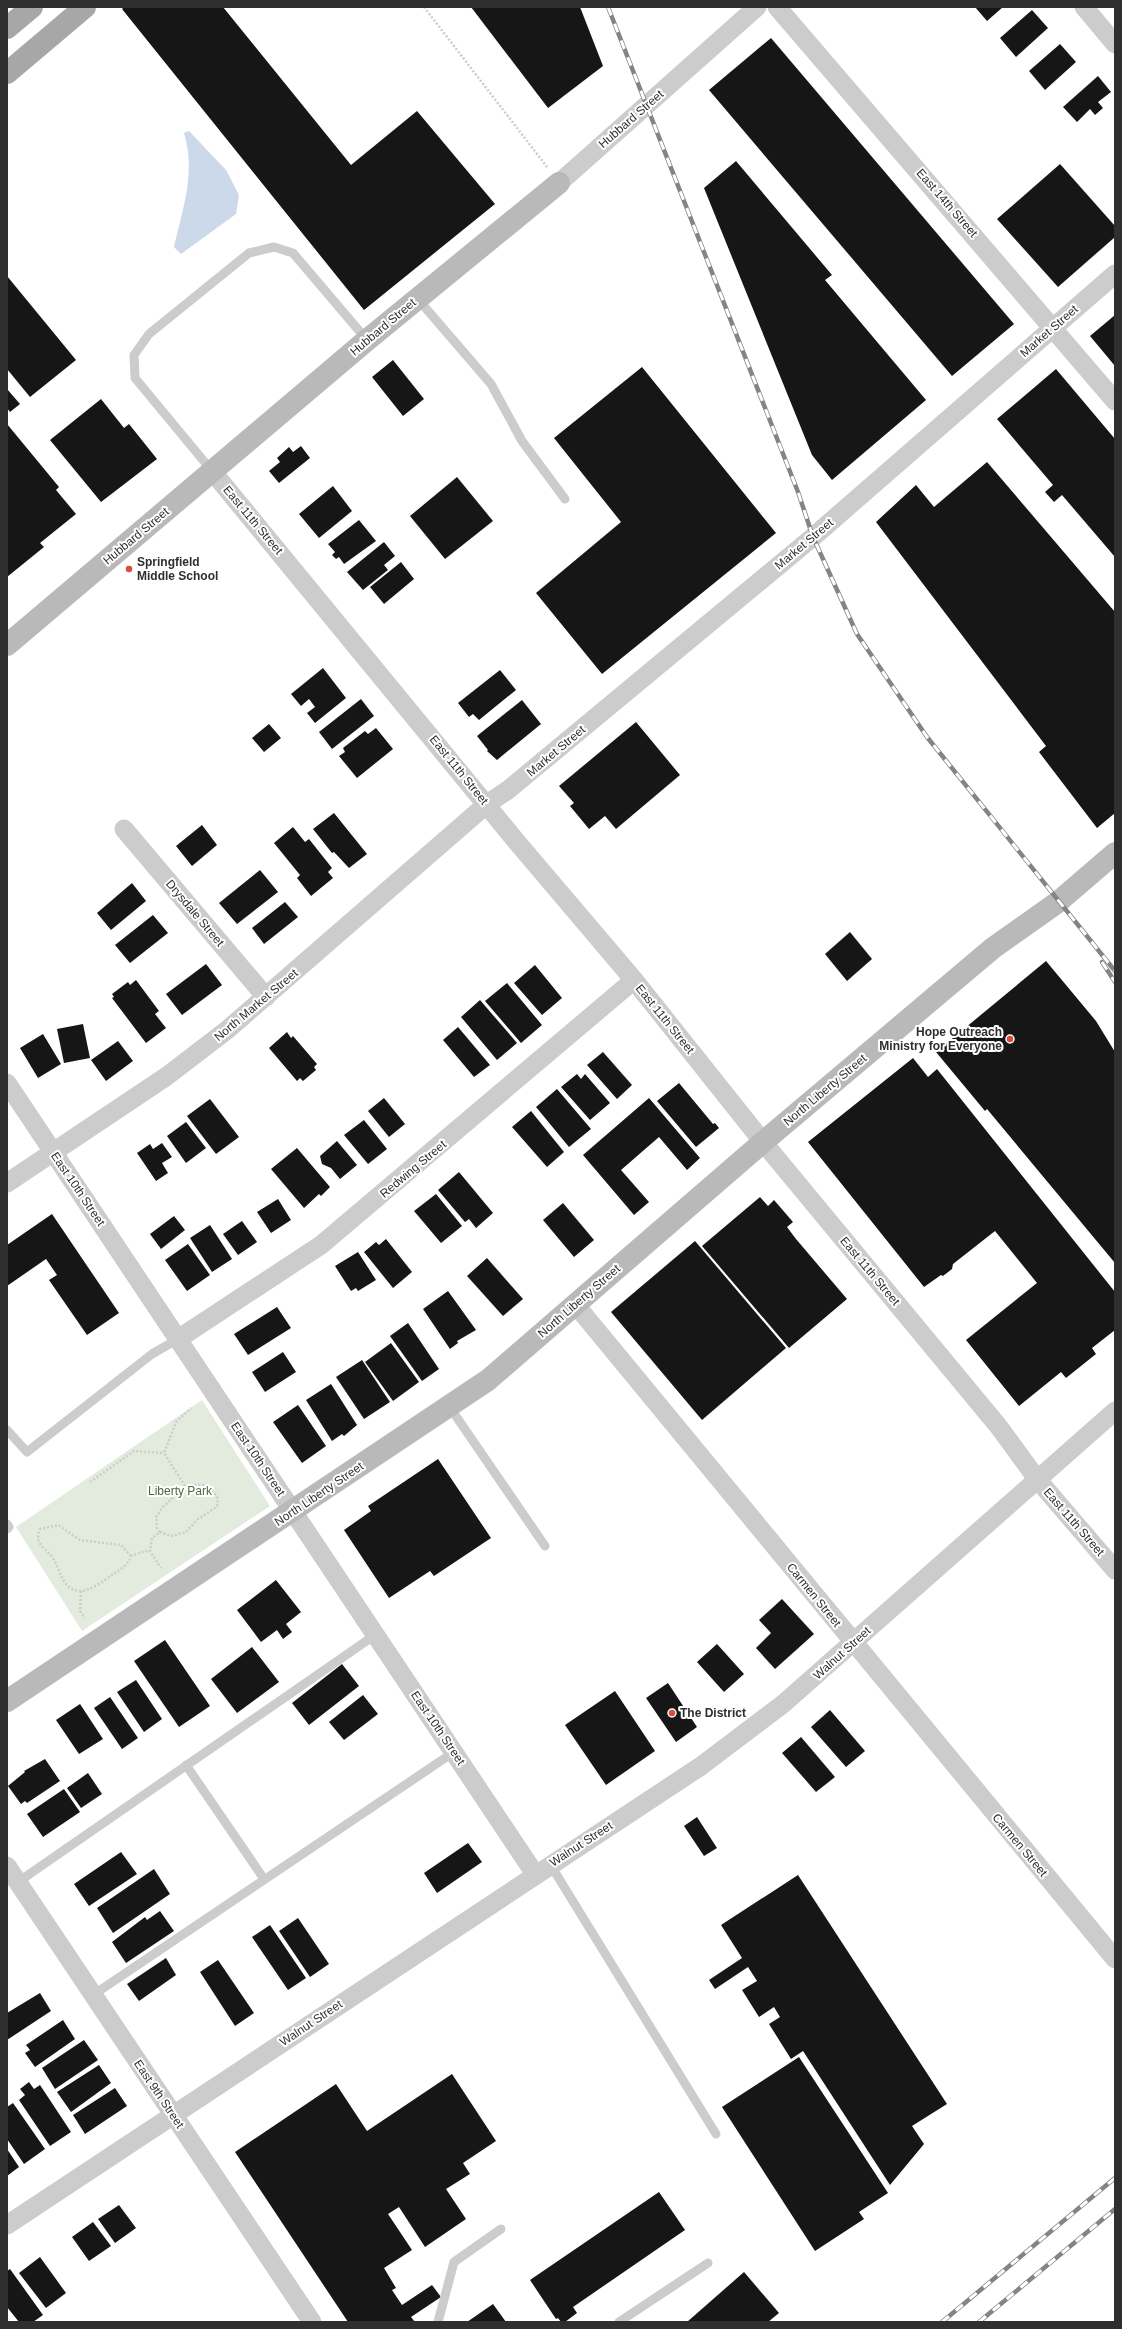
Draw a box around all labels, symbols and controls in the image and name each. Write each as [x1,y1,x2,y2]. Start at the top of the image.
street label: Hubbard Street [596,87,667,151]
street label: East 14th Street [913,166,981,241]
street label: Hubbard Street [347,295,419,359]
street label: Market Street [1017,302,1081,360]
street label: East 11th Street [220,483,286,558]
street label: Hubbard Street [100,504,172,568]
street label: Market Street [772,515,837,573]
place label: Springfield Middle School [137,555,218,583]
marker: Springfield Middle School [124,564,134,574]
street label: Market Street [524,722,589,780]
street label: East 11th Street [427,732,492,808]
street label: Drysdale Street [163,877,227,950]
street label: North Market Street [211,966,301,1044]
street label: East 11th Street [633,981,698,1057]
place label: Hope Outreach Ministry for Everyone [879,1025,1002,1053]
marker: Hope Outreach Ministry for Everyone [1005,1034,1015,1044]
street label: North Liberty Street [781,1051,870,1129]
street label: Redwing Street [377,1137,449,1201]
street label: East 10th Street [48,1149,108,1229]
street label: East 11th Street [837,1234,903,1309]
street label: North Liberty Street [535,1261,623,1340]
street label: East 10th Street [228,1419,288,1499]
street label: North Liberty Street [272,1459,367,1529]
park label: Liberty Park [148,1484,213,1498]
street label: East 11th Street [1041,1485,1108,1559]
street label: Carmen Street [784,1560,844,1630]
street label: Walnut Street [810,1623,874,1682]
street label: East 10th Street [408,1688,468,1768]
place label: The District [680,1706,746,1720]
marker: The District [667,1708,677,1718]
street label: Carmen Street [990,1811,1051,1880]
street label: Walnut Street [547,1818,616,1870]
street label: Walnut Street [277,1997,345,2049]
street label: East 9th Street [131,2057,187,2131]

